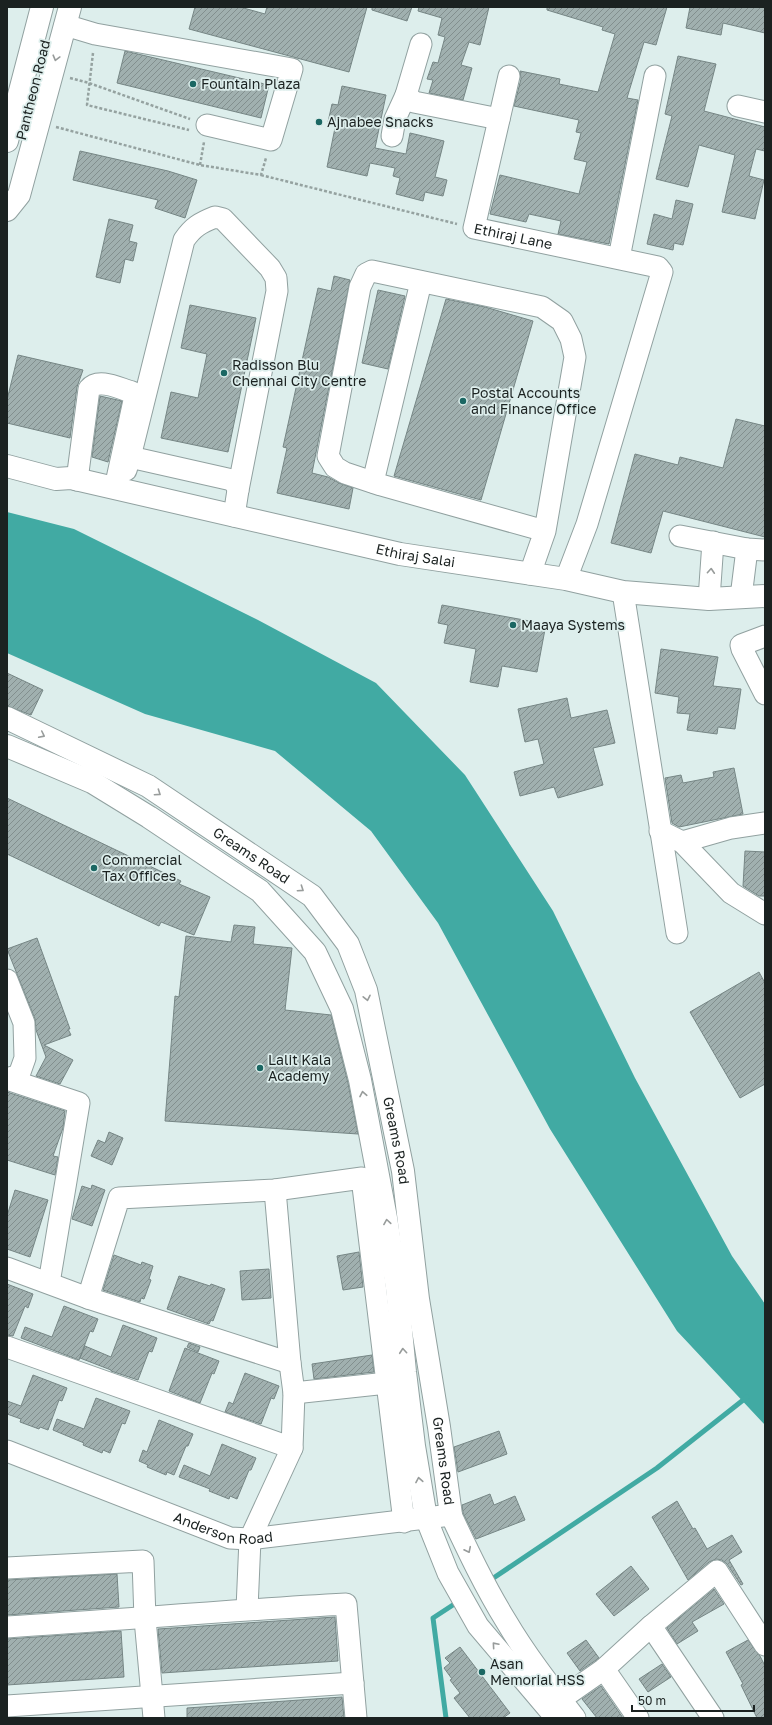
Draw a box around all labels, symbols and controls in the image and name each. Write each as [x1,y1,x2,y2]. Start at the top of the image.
street label: Pantheon Road [12,38,53,142]
one-way arrow [53,55,61,61]
place label: Fountain Plaza [201,75,301,92]
marker: Fountain Plaza [188,79,198,89]
place label: Ajnabee Snacks [327,113,433,130]
marker: Ajnabee Snacks [314,117,324,127]
street label: Ethiraj Lane [472,219,554,252]
place label: Radisson Blu Chennai City Centre [232,356,366,389]
marker: Radisson Blu Chennai City Centre [219,368,229,378]
place label: Postal Accounts and Finance Office [471,384,596,417]
marker: Postal Accounts and Finance Office [458,396,468,406]
street label: Ethiraj Salai [374,540,456,570]
one-way arrow [707,568,716,574]
place label: Maaya Systems [521,616,625,633]
marker: Maaya Systems [508,620,518,630]
one-way arrow [38,730,45,738]
one-way arrow [154,788,161,795]
street label: Greams Road [210,823,293,887]
place label: Commercial Tax Offices [102,851,182,884]
marker: Commercial Tax Offices [89,863,99,873]
one-way arrow [297,884,304,892]
one-way arrow [363,995,371,1001]
place label: Lalit Kala Academy [268,1051,331,1084]
marker: Lalit Kala Academy [255,1063,265,1073]
one-way arrow [359,1091,368,1097]
street label: Greams Road [380,1095,413,1185]
one-way arrow [383,1219,391,1225]
one-way arrow [398,1348,407,1354]
street label: Greams Road [429,1415,459,1506]
one-way arrow [415,1477,424,1483]
street label: Anderson Road [172,1508,274,1547]
one-way arrow [463,1546,471,1553]
one-way arrow [492,1643,499,1650]
place label: Asan Memorial HSS [490,1655,585,1688]
marker: Asan Memorial HSS [477,1667,487,1677]
scale bar [632,1687,754,1713]
text: 50 m [638,1693,666,1708]

